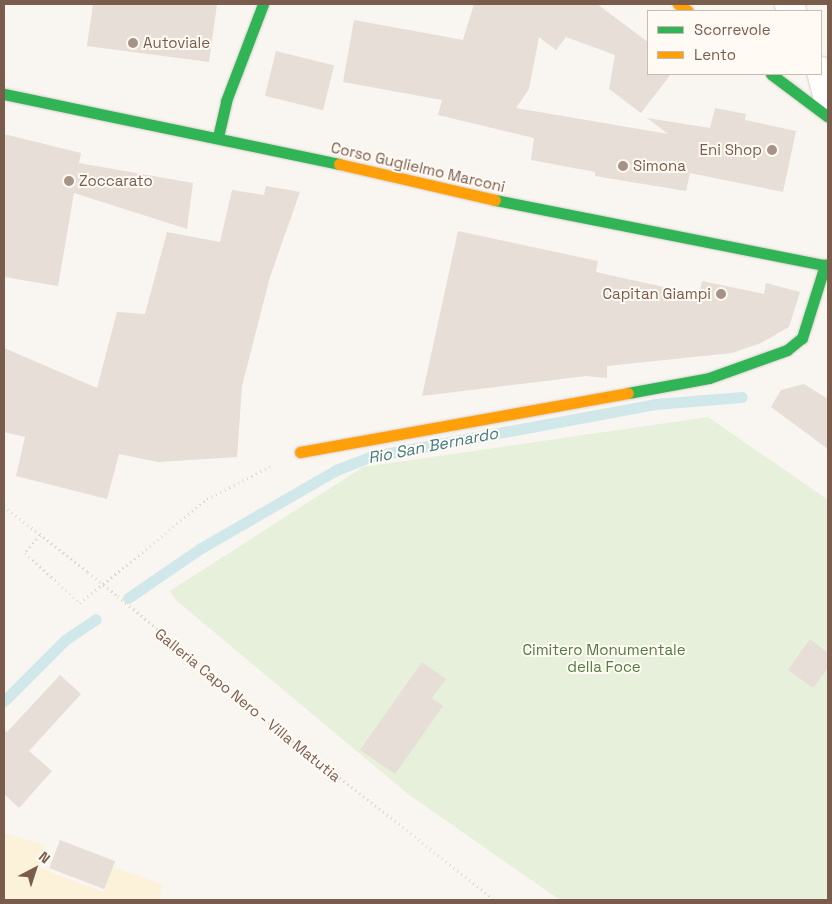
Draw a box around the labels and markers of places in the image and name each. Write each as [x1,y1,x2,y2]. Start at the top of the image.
place label: Autoviale [143,34,210,52]
marker: Autoviale [127,37,139,49]
place label: Eni Shop [700,141,762,159]
marker: Eni Shop [766,144,778,156]
place label: Simona [633,157,686,175]
marker: Simona [617,160,629,172]
place label: Zoccarato [79,172,153,190]
marker: Zoccarato [63,175,75,187]
place label: Capitan Giampi [602,285,711,303]
marker: Capitan Giampi [715,288,727,300]

